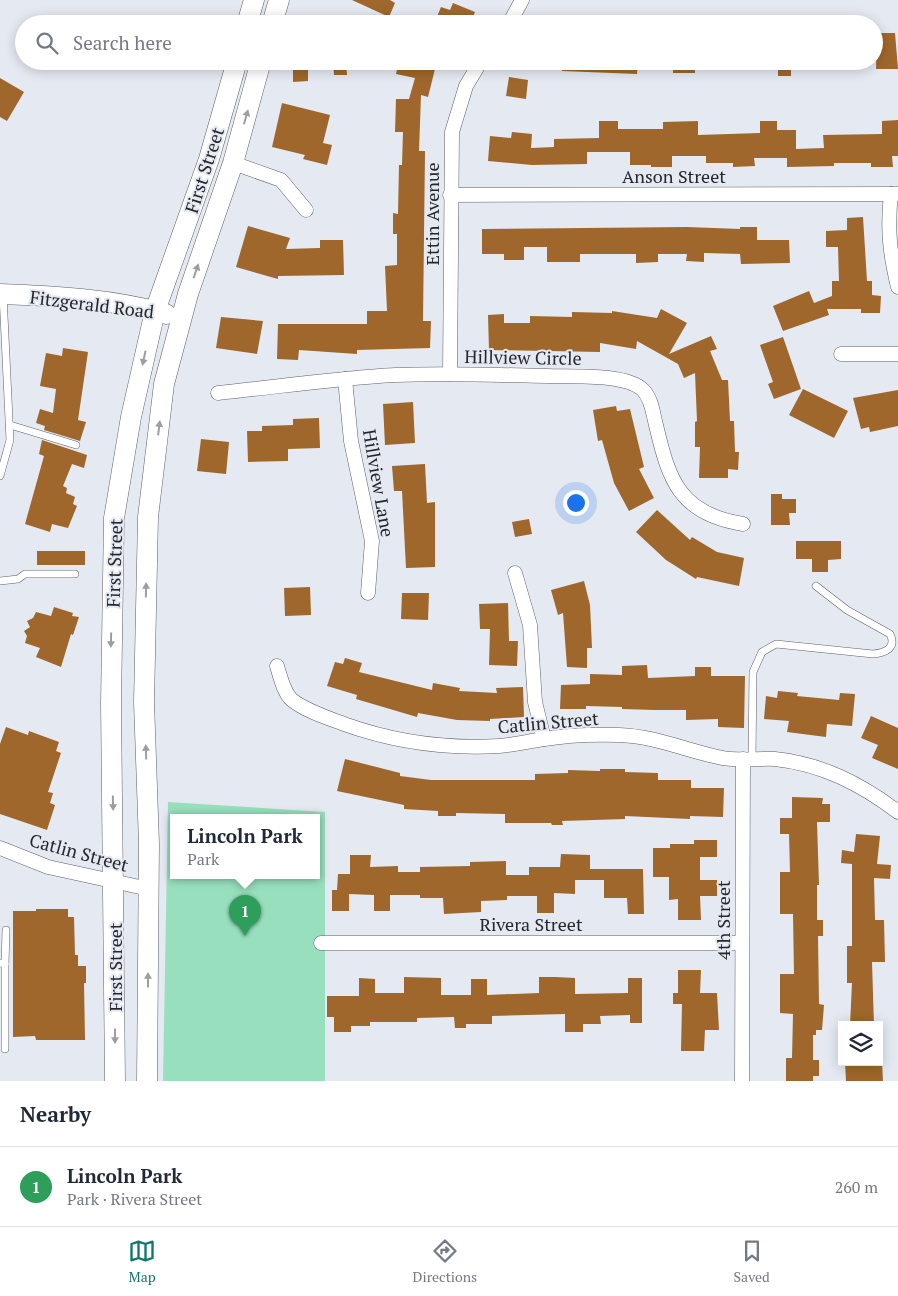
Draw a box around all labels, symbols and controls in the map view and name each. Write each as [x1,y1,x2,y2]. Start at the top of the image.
search box [15,15,883,70]
icon: search [33,29,61,57]
text: Search here [73,30,172,55]
one-way arrow [242,109,250,124]
street label: First Street [179,124,229,216]
street label: Ettin Avenue [420,163,444,265]
street label: Anson Street [622,164,726,188]
one-way arrow [192,264,200,279]
street label: Fitzgerald Road [29,284,155,324]
street label: Hillview Circle [464,344,582,370]
one-way arrow [140,351,148,367]
one-way arrow [155,420,163,436]
street label: Hillview Lane [358,427,400,539]
your location [563,490,589,516]
street label: First Street [100,518,128,608]
one-way arrow [142,582,150,598]
one-way arrow [107,633,115,649]
street label: Catlin Street [496,706,600,738]
one-way arrow [142,744,150,760]
one-way arrow [109,795,117,811]
popup [170,814,320,879]
text: Lincoln Park [187,823,303,848]
street label: Catlin Street [27,827,131,877]
text: Park [187,848,219,870]
street label: 4th Street [711,880,735,960]
pin: 1 [229,895,261,936]
street label: Rivera Street [479,912,583,936]
street label: First Street [103,922,127,1012]
one-way arrow [144,972,152,988]
map controls [838,1021,883,1066]
button: layers [838,1021,883,1066]
one-way arrow [111,1028,119,1044]
text: Nearby [20,1100,91,1128]
text: Lincoln Park [67,1163,182,1188]
text: 1 [31,1176,41,1198]
text: 260 m [835,1176,878,1198]
text: Park · Rivera Street [67,1188,202,1210]
tab: Map [128,1237,156,1286]
tab: Directions [413,1237,477,1286]
tab: Saved [734,1237,770,1286]

